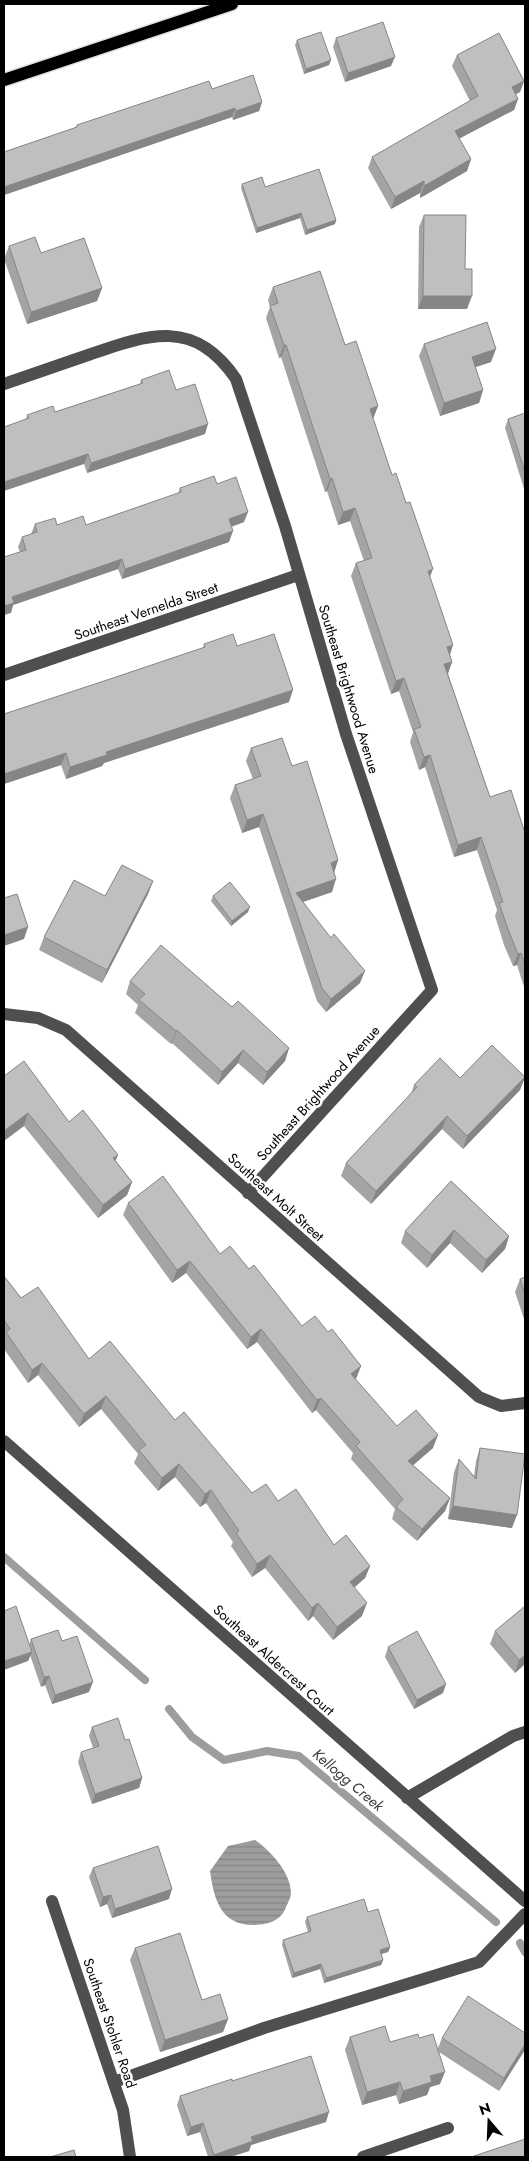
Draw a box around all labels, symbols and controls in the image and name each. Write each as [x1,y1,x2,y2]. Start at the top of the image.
street label: Southeast Vernelda Street [71,577,221,645]
street label: Southeast Brightwood Avenue [314,602,384,776]
street label: Southeast Brightwood Avenue [252,1021,384,1165]
street label: Southeast Molt Street [223,1148,329,1246]
street label: Southeast Aldercrest Court [209,1600,340,1720]
water label: Kellogg Creek [308,1744,389,1817]
street label: Southeast Stohler Road [78,1955,142,2091]
north arrow [464,2096,514,2146]
text: N [476,2097,493,2120]

